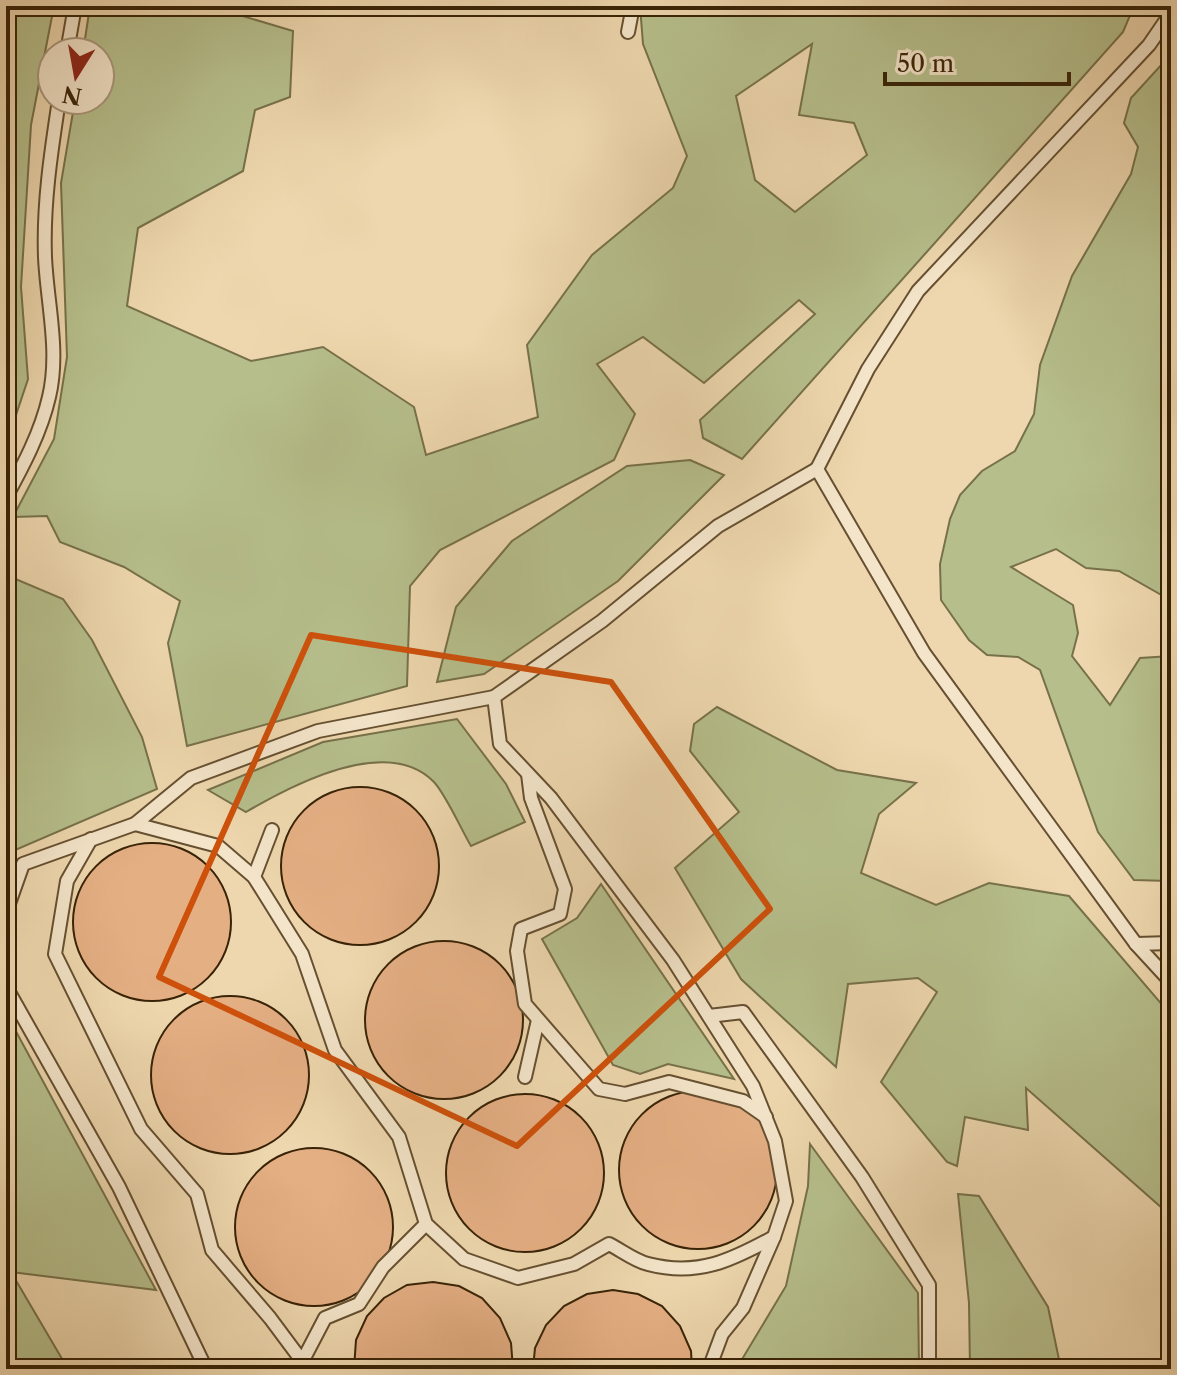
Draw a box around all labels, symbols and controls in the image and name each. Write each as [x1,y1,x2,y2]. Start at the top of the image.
north arrow [36,36,116,116]
scale bar [885,36,1069,86]
text: 50 m [897,49,954,78]
text: N [60,80,84,110]

